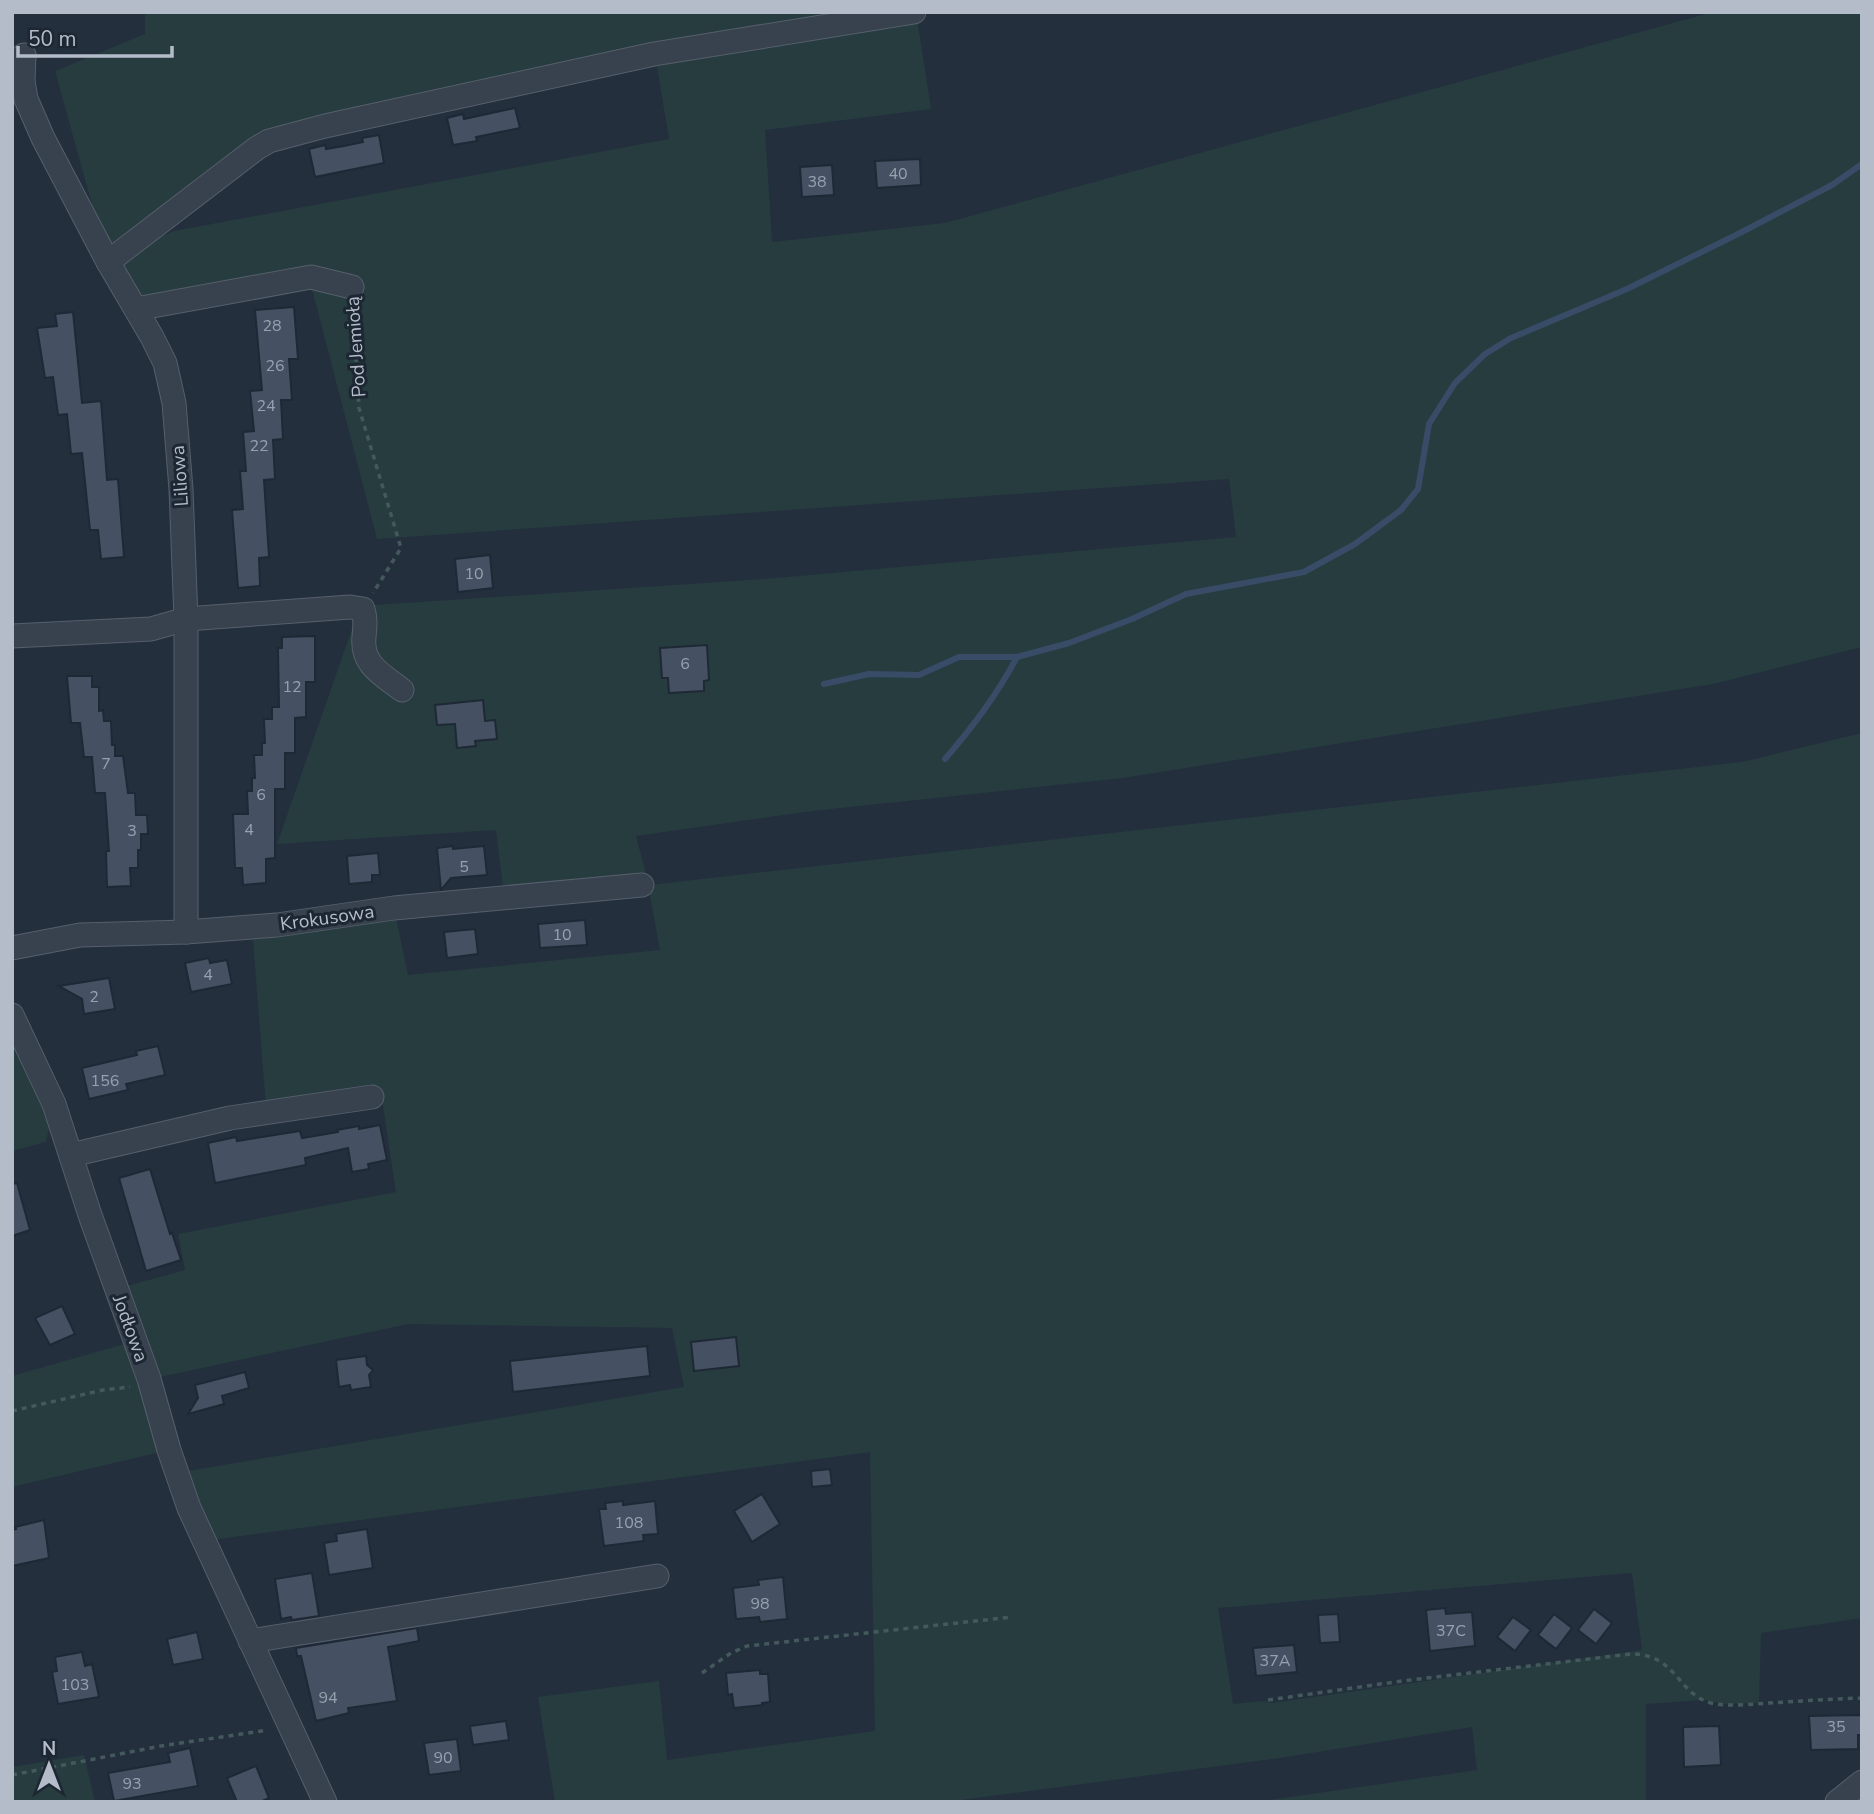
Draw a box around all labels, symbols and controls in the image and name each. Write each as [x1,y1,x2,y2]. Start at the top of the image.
scale bar [18,14,172,58]
text: 50 m [28,25,77,53]
house number: 40 [888,163,908,185]
house number: 38 [807,171,827,193]
street label: Pod Jemiołą [339,295,373,398]
house number: 28 [262,315,282,337]
house number: 26 [265,355,285,377]
house number: 24 [256,395,276,417]
house number: 22 [249,435,269,457]
street label: Liliowa [165,445,195,507]
house number: 10 [464,563,484,585]
house number: 6 [680,653,690,675]
house number: 12 [282,676,302,698]
house number: 7 [101,753,111,775]
house number: 6 [256,784,266,806]
house number: 4 [244,819,254,841]
house number: 3 [127,820,137,842]
house number: 5 [459,856,469,878]
street label: Krokusowa [278,899,376,937]
house number: 10 [552,924,572,946]
house number: 4 [203,964,213,986]
house number: 2 [89,986,99,1008]
house number: 156 [91,1070,119,1092]
street label: Jodłowa [106,1290,154,1366]
house number: 108 [615,1512,643,1534]
house number: 98 [750,1593,770,1615]
house number: 37C [1436,1620,1466,1642]
house number: 37A [1260,1650,1291,1672]
house number: 103 [61,1674,89,1696]
house number: 94 [318,1687,338,1709]
house number: 35 [1826,1716,1846,1738]
north arrow [14,1730,84,1800]
text: N [42,1736,56,1762]
house number: 90 [433,1747,453,1769]
house number: 93 [122,1773,142,1795]

